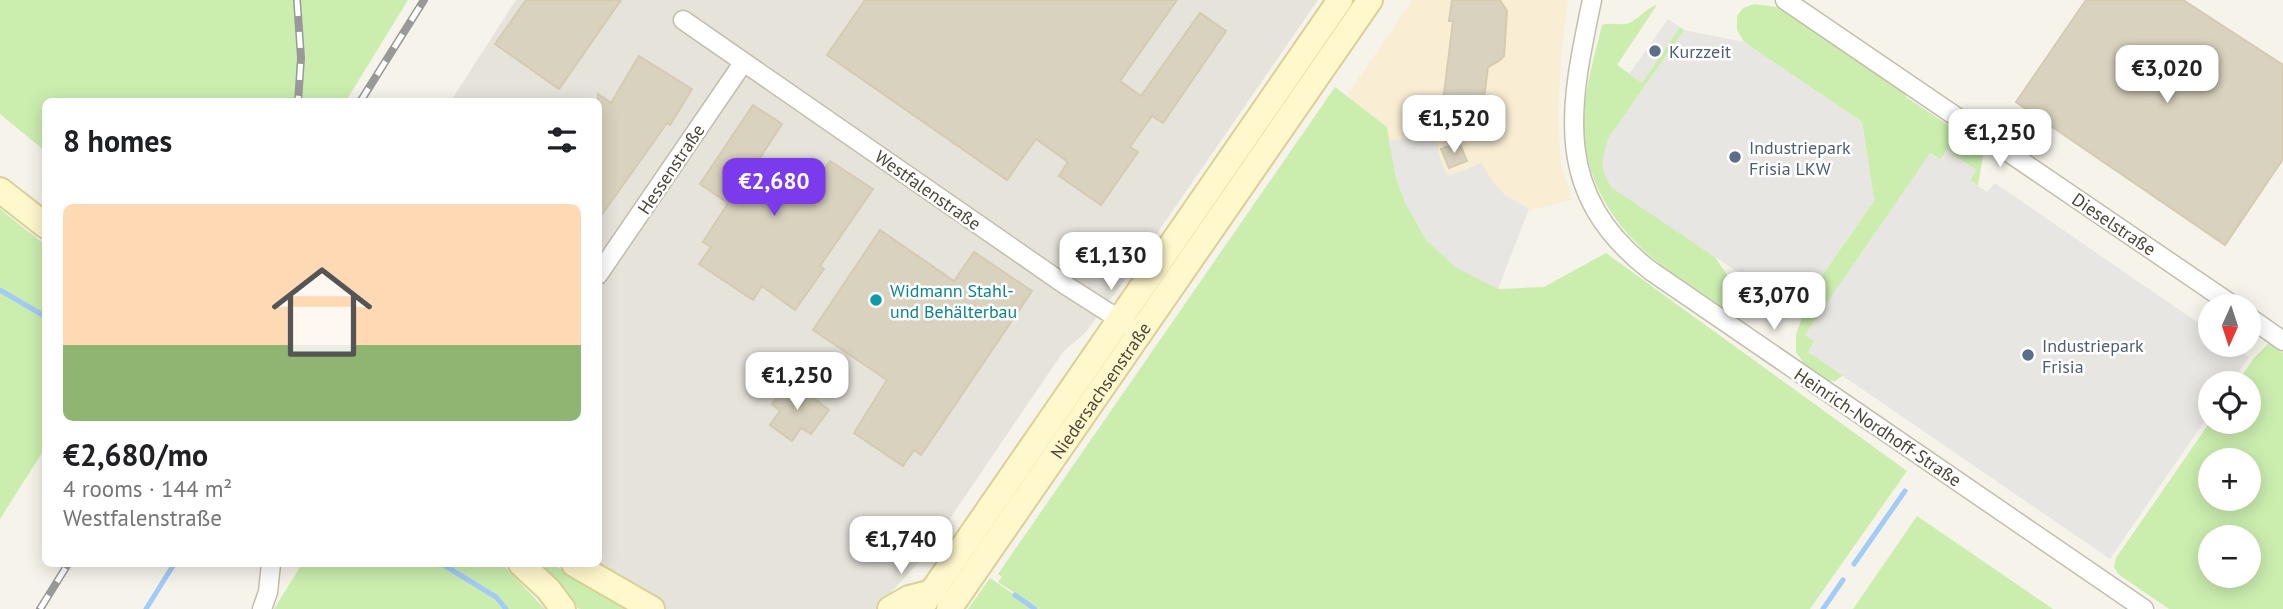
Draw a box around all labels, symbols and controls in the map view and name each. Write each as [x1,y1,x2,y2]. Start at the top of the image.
place label: Kurzzeit [1669,40,1731,63]
marker: Kurzzeit [1647,43,1663,59]
pin: €3,020 [2110,46,2224,105]
text: €3,020 [2131,53,2203,82]
pin: €1,520 [1397,96,1511,155]
text: €1,520 [1418,103,1490,132]
pin: €1,250 [1943,110,2057,169]
text: €1,250 [1964,117,2036,146]
street label: Hessenstraße [632,119,710,219]
text: 8 homes [63,121,172,160]
icon: filters [543,121,581,159]
place label: Industriepark Frisia LKW [1749,136,1851,180]
street label: Westfalenstraße [870,145,986,235]
marker: Industriepark Frisia LKW [1727,149,1743,165]
pin: €2,680 [717,158,831,218]
text: €2,680 [738,166,810,195]
street label: Dieselstraße [2068,188,2160,260]
pin: €1,130 [1054,232,1168,292]
text: €1,130 [1075,240,1147,269]
icon: home [259,249,385,375]
pin: €3,070 [1717,272,1831,332]
place label: Widmann Stahl- und Behälterbau [890,279,1017,323]
text: €3,070 [1738,280,1810,309]
marker: Widmann Stahl- und Behälterbau [868,292,884,308]
north arrow [2198,294,2261,357]
map controls [2198,294,2261,588]
street label: Niedersachsenstraße [1045,318,1155,463]
place label: Industriepark Frisia [2042,334,2144,378]
marker: Industriepark Frisia [2020,347,2036,363]
pin: €1,250 [740,352,854,412]
text: €1,250 [761,360,833,389]
street label: Heinrich-Nordhoff-Straße [1790,362,1966,492]
button: locate [2198,371,2261,434]
text: €2,680/mo [63,435,208,474]
button: + [2198,448,2261,511]
text: 4 rooms · 144 m² [63,474,232,503]
text: Westfalenstraße [63,503,222,532]
pin: €1,740 [844,516,958,576]
text: €1,740 [865,524,937,553]
button: − [2198,525,2261,588]

